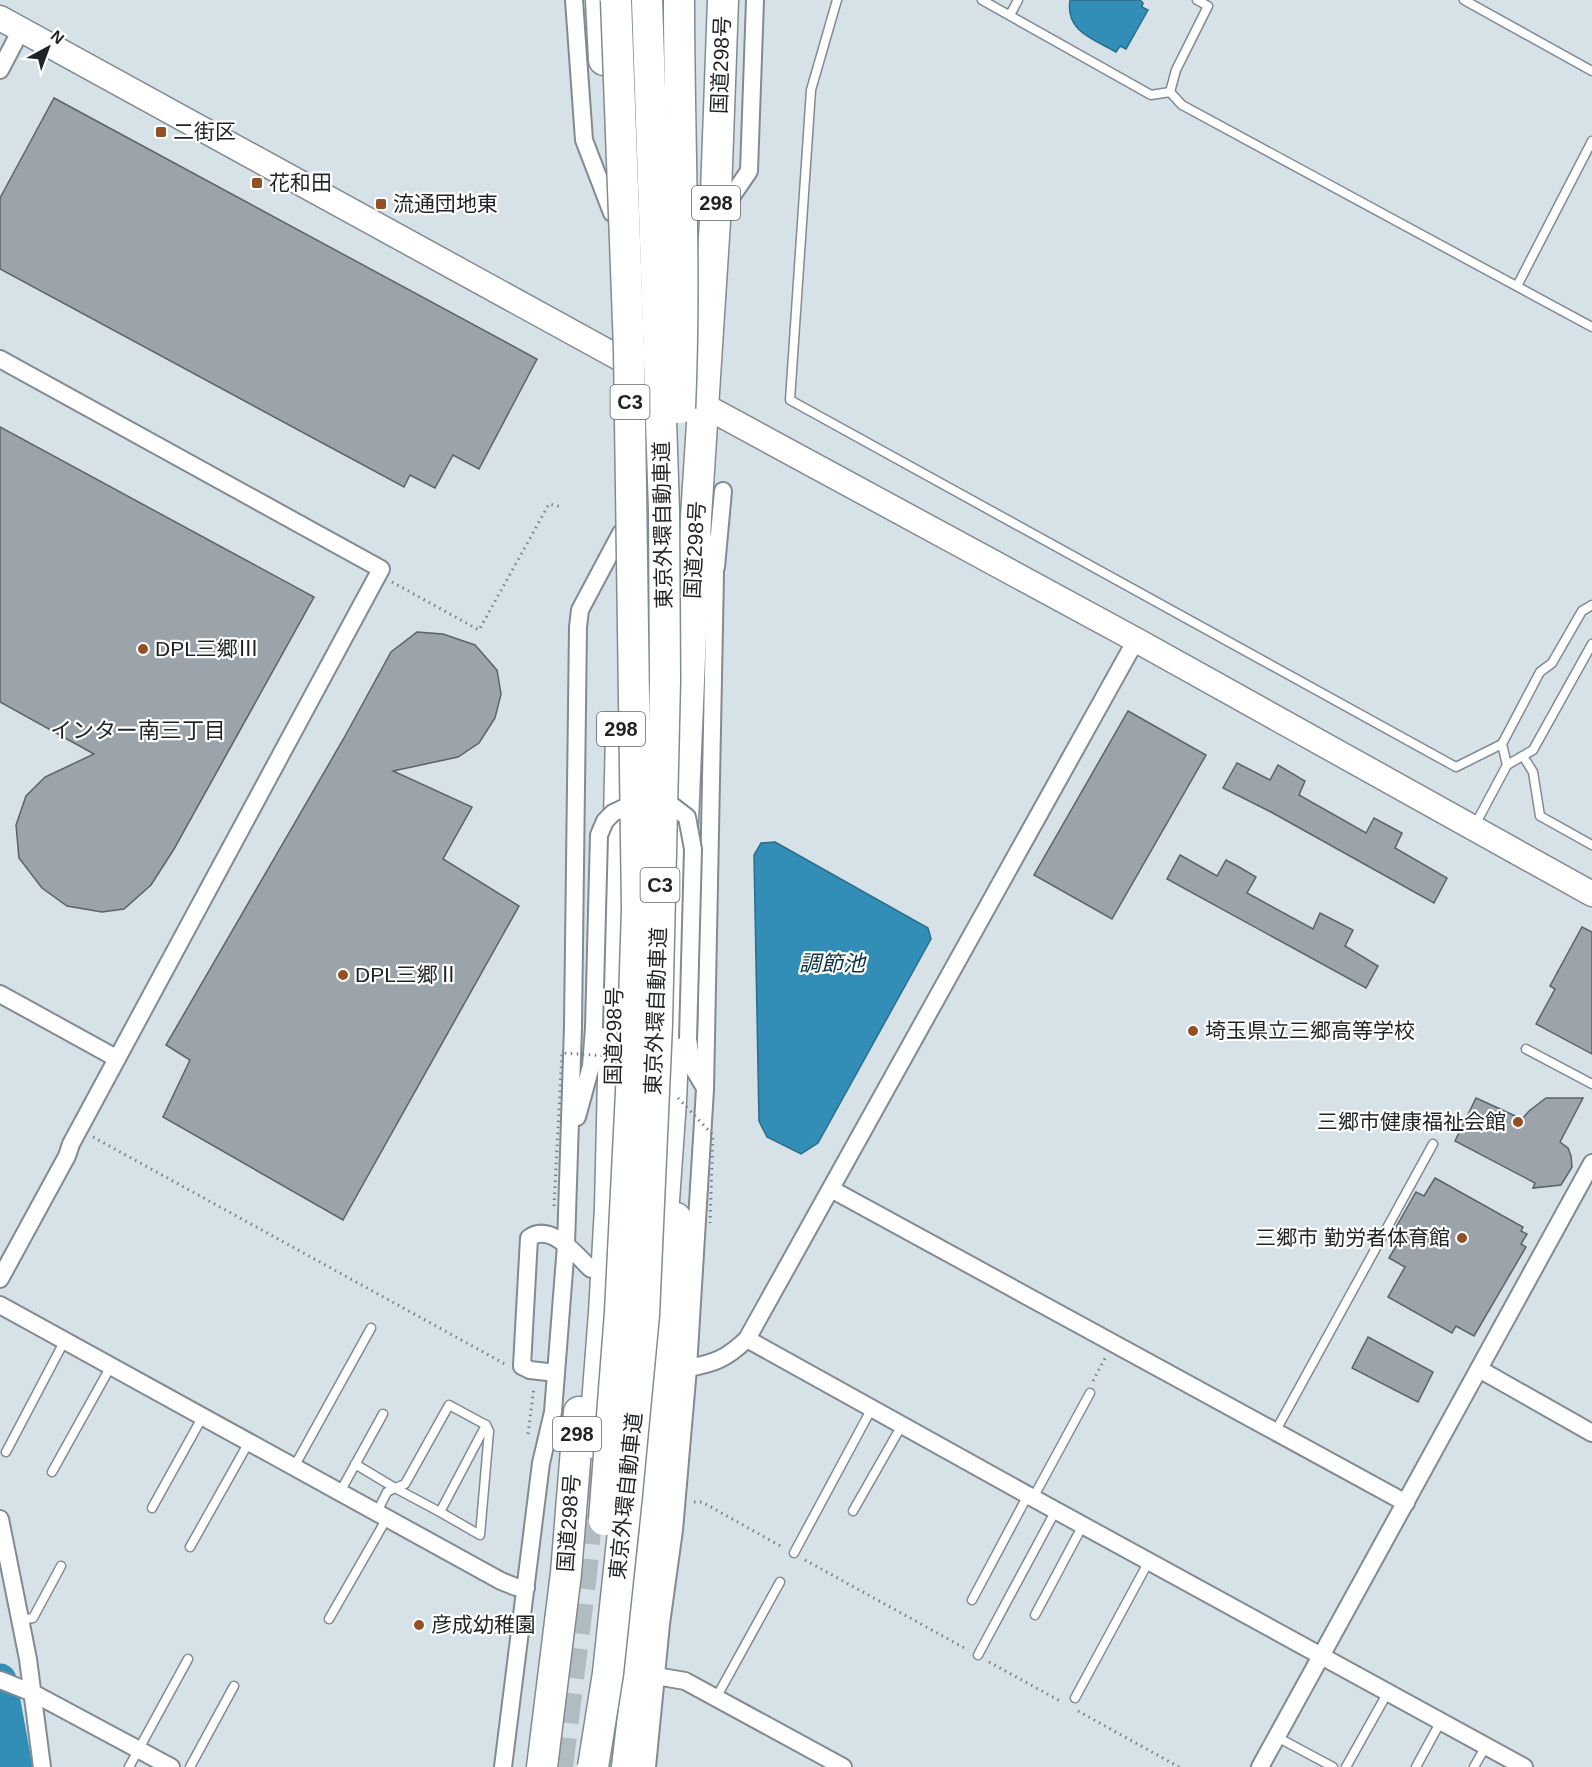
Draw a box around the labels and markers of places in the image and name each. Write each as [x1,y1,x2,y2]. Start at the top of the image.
place label: 二街区 [173,120,236,143]
marker: 二街区 [154,125,168,139]
place label: 花和田 [269,171,332,194]
marker: 花和田 [250,176,264,190]
place label: 流通団地東 [393,192,498,215]
marker: 流通団地東 [374,197,388,211]
place label: DPL三郷Ⅲ [155,637,259,660]
marker: DPL三郷Ⅲ [136,642,150,656]
place label: DPL三郷Ⅱ [355,963,459,986]
marker: DPL三郷Ⅱ [336,968,350,982]
place label: 埼玉県立三郷高等学校 [1205,1019,1415,1042]
marker: 埼玉県立三郷高等学校 [1186,1024,1200,1038]
place label: 三郷市健康福祉会館 [1317,1110,1506,1133]
marker: 三郷市健康福祉会館 [1511,1115,1525,1129]
place label: 三郷市 勤労者体育館 [1255,1226,1450,1249]
marker: 三郷市 勤労者体育館 [1455,1231,1469,1245]
place label: 彦成幼稚園 [431,1613,536,1636]
marker: 彦成幼稚園 [412,1618,426,1632]

